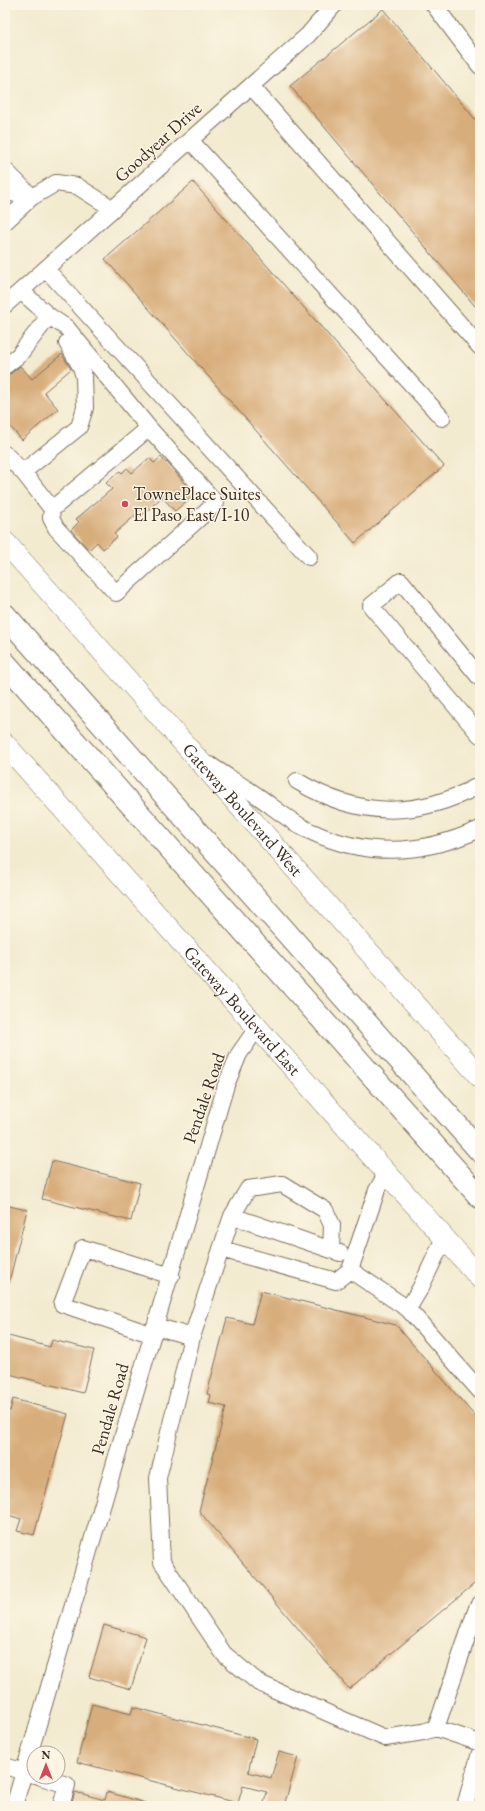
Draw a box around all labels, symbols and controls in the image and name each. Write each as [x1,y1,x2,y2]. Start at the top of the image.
street label: Goodyear Drive [109,96,206,187]
place label: TownePlace Suites El Paso East/I-10 [133,482,261,526]
marker: TownePlace Suites El Paso East/I-10 [120,499,130,509]
street label: Gateway Boulevard West [178,738,309,881]
street label: Gateway Boulevard East [179,941,307,1080]
street label: Pendale Road [177,1049,230,1146]
street label: Pendale Road [85,1359,134,1457]
north arrow [26,1745,66,1785]
text: N [42,1748,51,1762]

